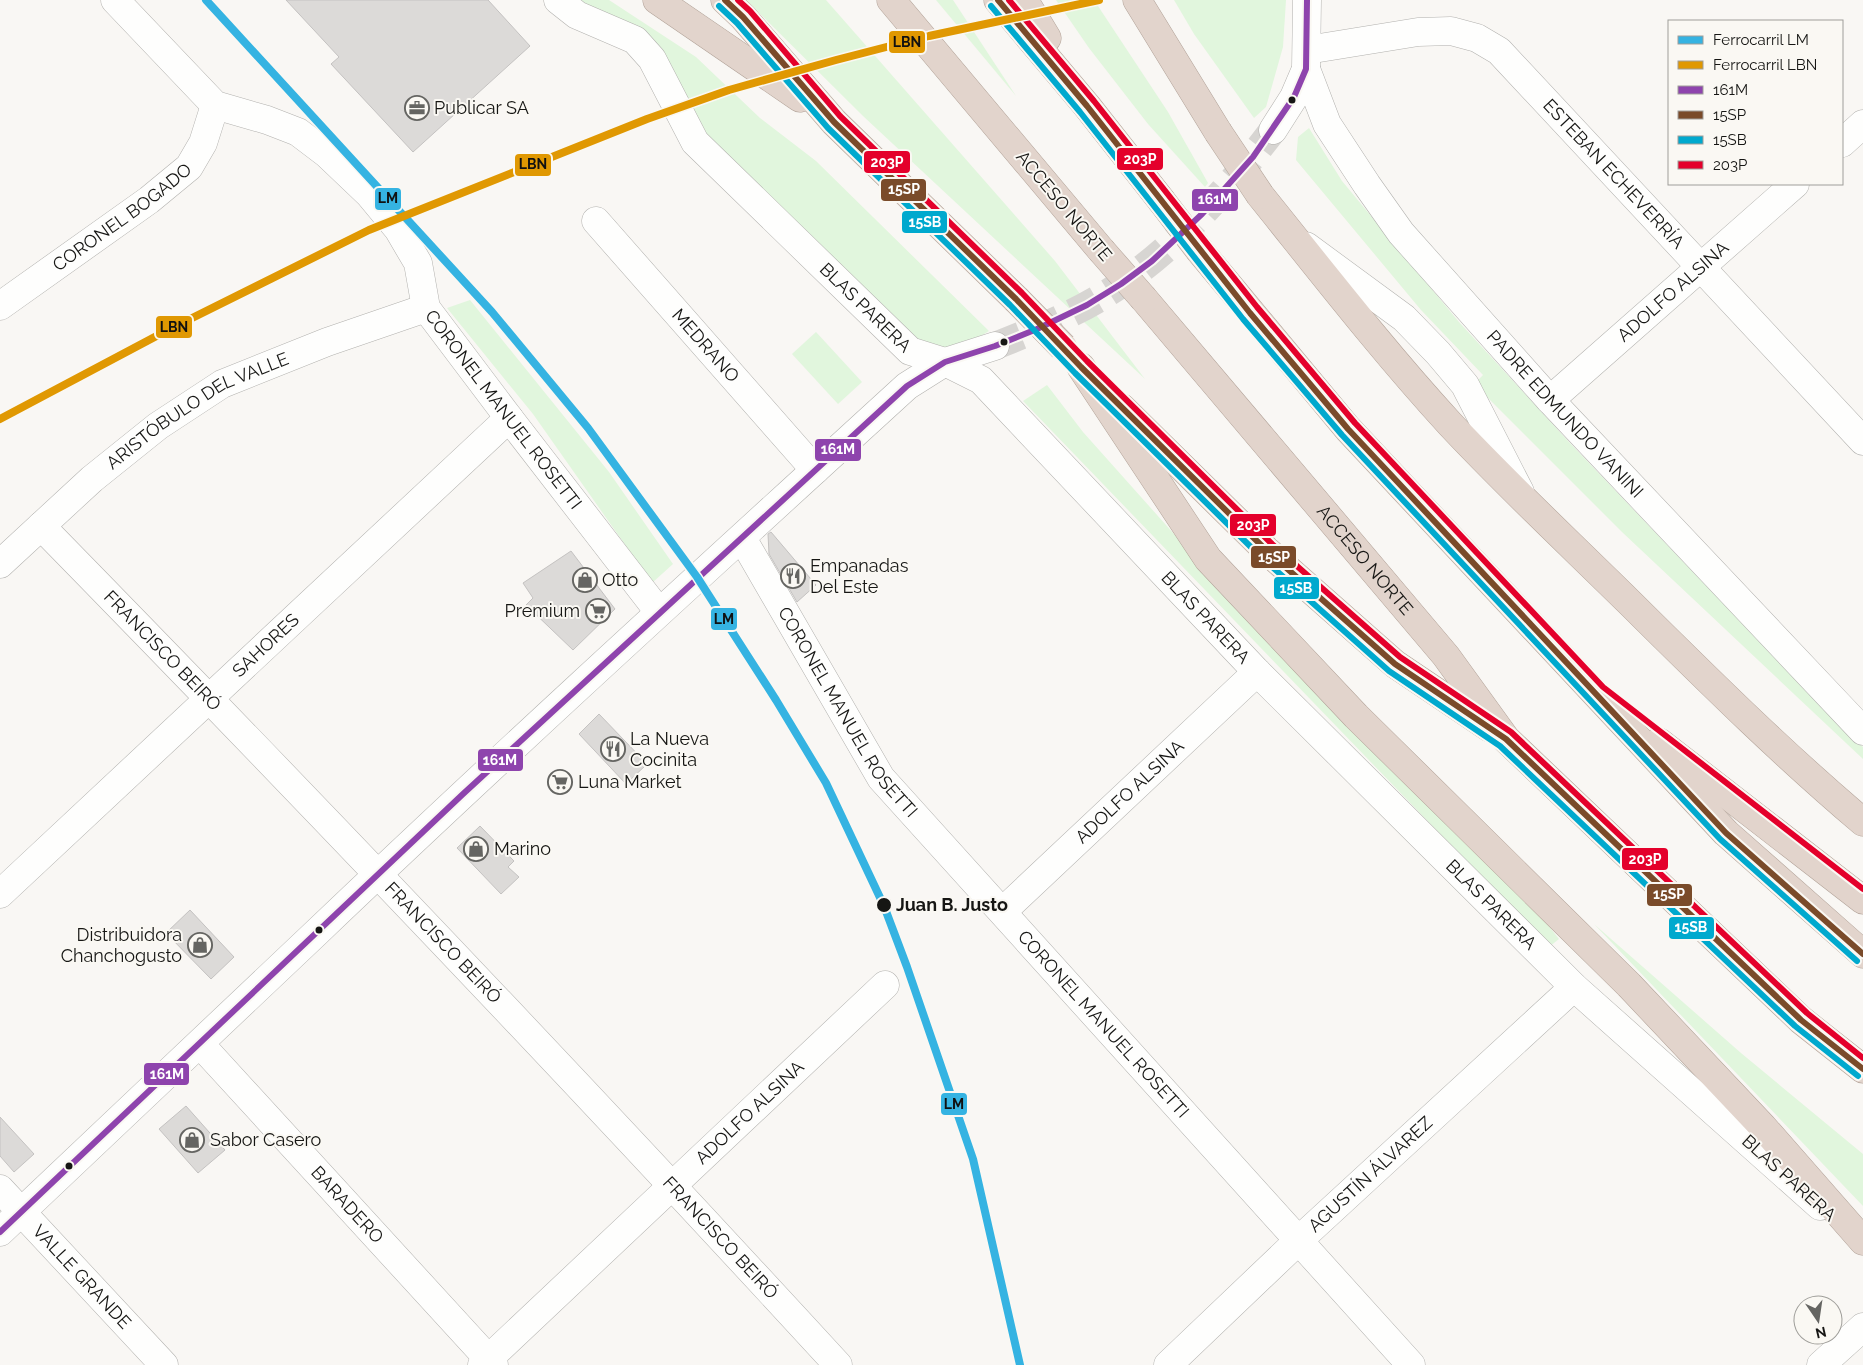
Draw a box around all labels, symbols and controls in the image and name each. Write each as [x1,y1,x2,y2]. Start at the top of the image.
legend [1668,20,1843,185]
line badge: LBN [888,30,926,54]
text: Ferrocarril LM [1713,31,1809,49]
text: LBN [893,34,921,50]
text: Ferrocarril LBN [1713,56,1817,74]
text: 161M [1713,81,1748,99]
street label: ESTEBAN ECHEVERRÍA [1539,94,1689,253]
office icon: Publicar SA [404,95,430,121]
unlabelled marker [1287,95,1297,105]
place label: Publicar SA [434,97,529,118]
text: 15SP [1713,106,1746,124]
text: 15SB [1713,131,1747,149]
street label: ACCESO NORTE [1012,146,1117,265]
line badge: 203P [1116,147,1164,171]
line badge: 203P [863,150,911,174]
text: 203P [1123,151,1157,167]
line badge: LBN [514,153,552,177]
text: 203P [870,154,904,170]
text: LBN [519,156,547,172]
text: 203P [1713,156,1747,174]
street label: CORONEL BOGADO [48,158,195,275]
line badge: 15SP [880,178,927,202]
text: 15SP [888,181,920,197]
line badge: LM [374,187,402,211]
line badge: 161M [1191,188,1239,212]
text: LM [378,190,398,206]
text: 161M [1198,191,1232,207]
line badge: 15SB [901,210,948,234]
text: 15SB [909,214,942,230]
street label: ADOLFO ALSINA [1613,237,1733,346]
street label: BLAS PARERA [816,258,916,356]
street label: MEDRANO [668,304,744,386]
street label: CORONEL MANUEL ROSETTI [421,305,586,513]
line badge: LBN [155,315,193,339]
text: LBN [160,319,188,335]
street label: PADRE EDMUNDO VANINI [1483,326,1648,502]
unlabelled marker [999,337,1009,347]
street label: ARISTÓBULO DEL VALLE [102,348,291,473]
line badge: 161M [814,438,862,462]
text: 161M [821,441,855,457]
street label: ACCESO NORTE [1313,501,1418,619]
line badge: 203P [1229,513,1277,537]
text: 203P [1236,517,1270,533]
line badge: 15SP [1250,545,1297,569]
text: 15SP [1258,549,1290,565]
place label: Empanadas Del Este [810,555,909,597]
restaurant icon: Empanadas Del Este [780,563,806,589]
shop icon: Otto [572,567,598,593]
street label: BLAS PARERA [1157,567,1254,668]
place label: Otto [602,569,638,590]
line badge: 15SB [1273,576,1320,600]
text: 15SB [1280,580,1313,596]
street label: FRANCISCO BEIRÓ [100,586,226,715]
supermarket icon: Premium [585,598,611,624]
place label: Premium [505,600,580,621]
street label: CORONEL MANUEL ROSETTI [774,603,922,821]
line badge: LM [710,607,738,631]
street label: SAHORES [228,609,303,681]
text: LM [714,611,734,627]
place label: La Nueva Cocinita [630,728,709,770]
street label: ADOLFO ALSINA [1071,735,1188,847]
restaurant icon: La Nueva Cocinita [600,736,626,762]
line badge: 161M [477,748,524,772]
text: 161M [483,752,517,768]
supermarket icon: Luna Market [547,769,573,795]
place label: Luna Market [578,771,681,792]
shop icon: Marino [463,836,489,862]
place label: Marino [494,838,551,859]
line badge: 203P [1621,847,1669,871]
text: 203P [1628,851,1662,867]
street label: BLAS PARERA [1442,855,1541,954]
street label: FRANCISCO BEIRÓ [381,877,507,1007]
line badge: 15SP [1646,883,1693,907]
text: 15SP [1653,886,1685,902]
place label: Juan B. Justo [896,894,1008,915]
marker: Juan B. Justo [875,896,893,914]
line badge: 15SB [1668,916,1715,940]
text: 15SB [1675,919,1708,935]
place label: Distribuidora Chanchogusto [61,924,182,966]
unlabelled marker [314,925,324,935]
street label: CORONEL MANUEL ROSETTI [1014,926,1194,1122]
shop icon: Distribuidora Chanchogusto [187,932,213,958]
street label: ADOLFO ALSINA [691,1056,808,1168]
line badge: 161M [143,1062,190,1086]
text: 161M [150,1066,184,1082]
line badge: LM [940,1092,968,1116]
text: LM [944,1096,964,1112]
street label: AGUSTÍN ÁLVAREZ [1304,1112,1436,1236]
shop icon: Sabor Casero [179,1127,205,1153]
place label: Sabor Casero [210,1129,321,1150]
street label: BLAS PARERA [1738,1130,1841,1225]
unlabelled marker [64,1161,74,1171]
street label: BARADERO [307,1162,388,1247]
street label: FRANCISCO BEIRÓ [659,1172,783,1303]
street label: VALLE GRANDE [29,1220,136,1333]
north arrow [1793,1295,1843,1345]
text: N [1814,1324,1828,1342]

